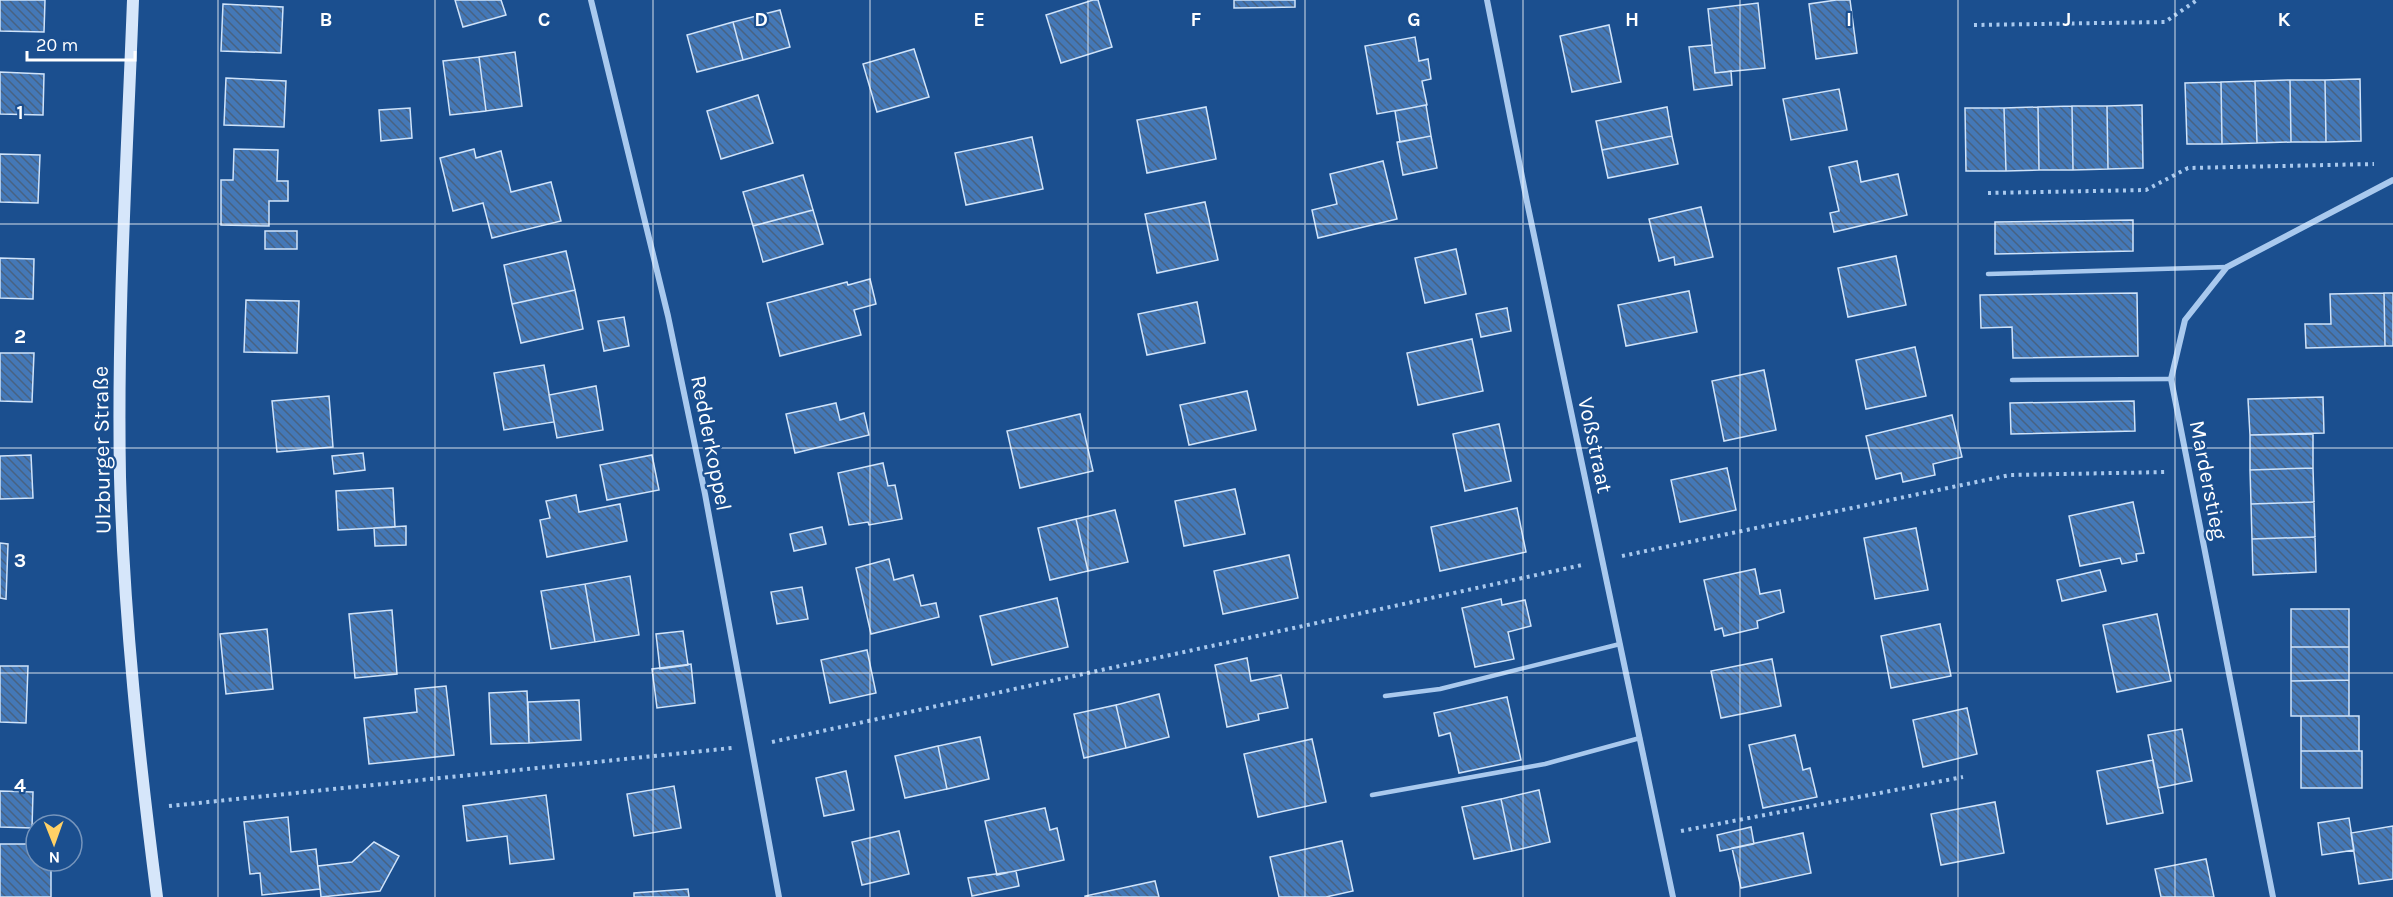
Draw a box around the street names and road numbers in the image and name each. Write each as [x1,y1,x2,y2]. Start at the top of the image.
street label: Ulzburger Straße [88,366,116,534]
street label: Redderkoppel [685,373,737,513]
street label: Voßstraat [1572,395,1618,496]
street label: Marderstieg [2184,418,2232,543]

